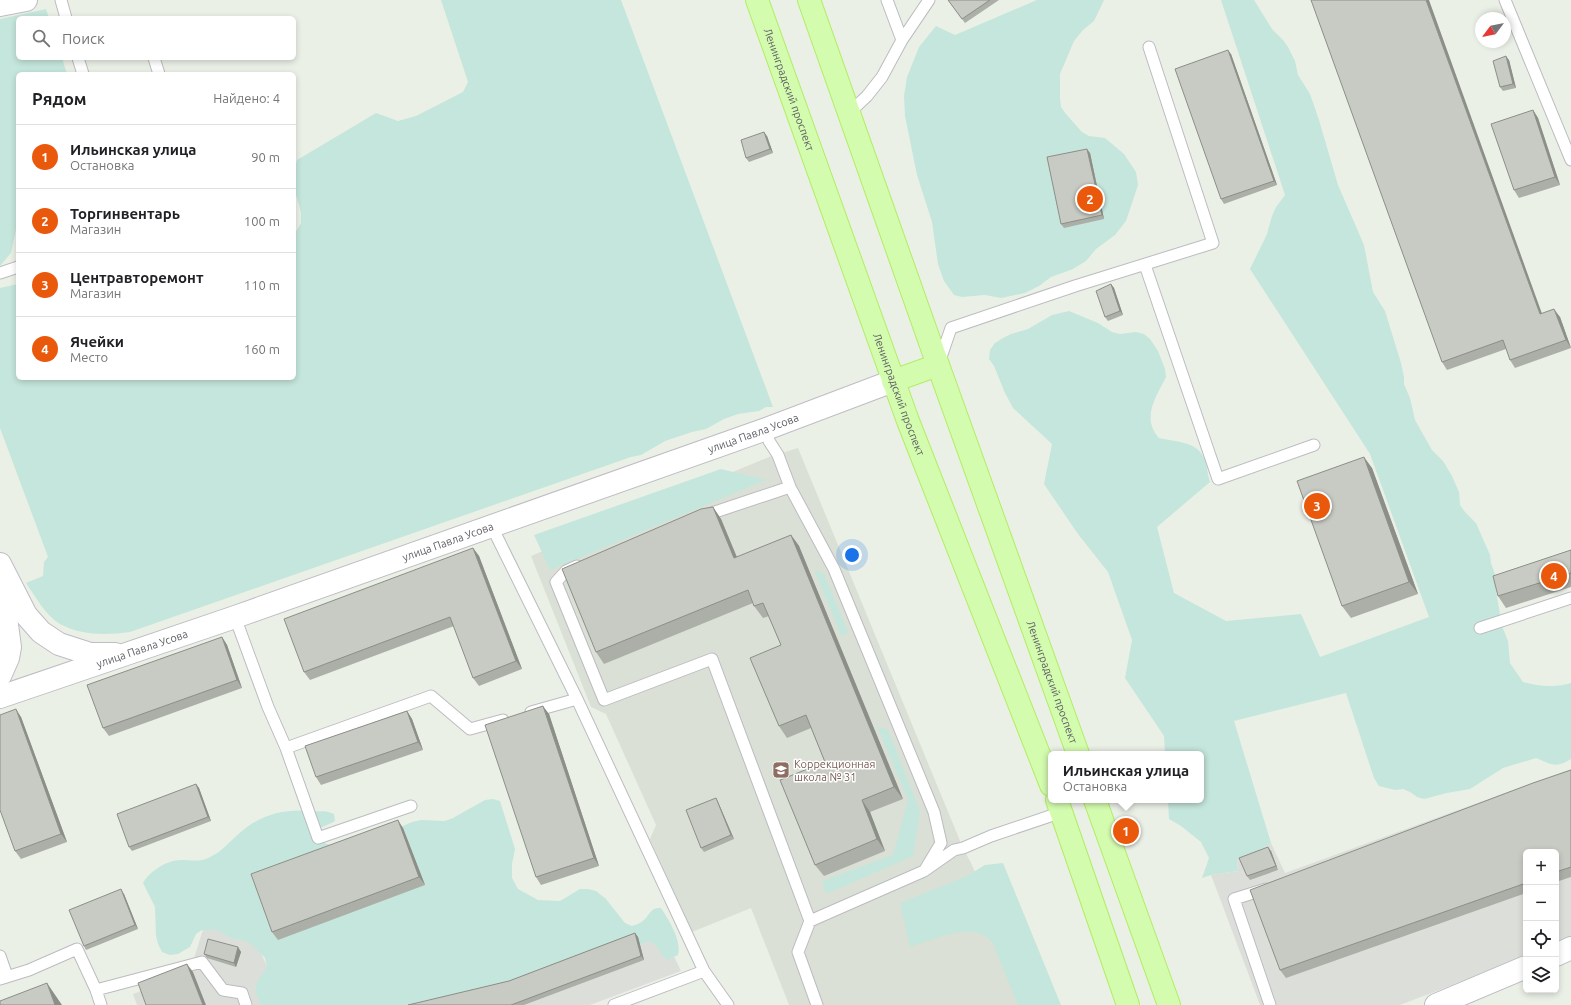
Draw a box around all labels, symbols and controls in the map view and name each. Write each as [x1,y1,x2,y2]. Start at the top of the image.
north arrow [1475,12,1511,48]
search box [16,16,296,60]
street label: Ленинградский проспект [762,26,817,153]
icon: search [30,27,52,49]
text: Поиск [62,30,105,47]
text: Рядом [32,89,87,108]
text: Найдено: 4 [213,91,280,105]
text: Ильинская улица [70,141,196,158]
text: 1 [41,150,49,164]
text: 90 m [251,150,280,164]
text: Остановка [70,158,135,172]
pin: 2 [1077,184,1103,214]
text: Торгинвентарь [70,205,180,222]
text: 2 [41,214,49,228]
text: 100 m [244,214,280,228]
text: Магазин [70,222,121,236]
text: Центравторемонт [70,269,204,286]
text: 3 [41,278,49,292]
text: 110 m [244,278,280,292]
text: Магазин [70,286,121,300]
street label: Ленинградский проспект [871,331,927,457]
text: Ячейки [70,333,124,350]
text: 4 [41,342,49,356]
text: 160 m [244,342,280,356]
text: Место [70,350,108,364]
street label: улица Павла Усова [706,411,800,455]
pin: 3 [1304,491,1330,521]
street label: улица Павла Усова [401,520,495,563]
your location [842,545,862,565]
pin: 4 [1541,561,1567,591]
street label: Ленинградский проспект [1024,619,1080,745]
street label: улица Павла Усова [95,628,189,670]
popup [1048,751,1204,803]
place label: Коррекционная школа № 31 [794,758,875,783]
school or university icon: Коррекционная школа № 31 [771,760,791,780]
text: Ильинская улица [1063,762,1189,779]
text: Остановка [1063,779,1127,793]
pin: 1 [1113,816,1139,846]
map controls [1523,849,1559,993]
button: + [1523,849,1559,885]
button: − [1523,885,1559,921]
button: locate [1523,921,1559,957]
button: layers [1523,957,1559,993]

